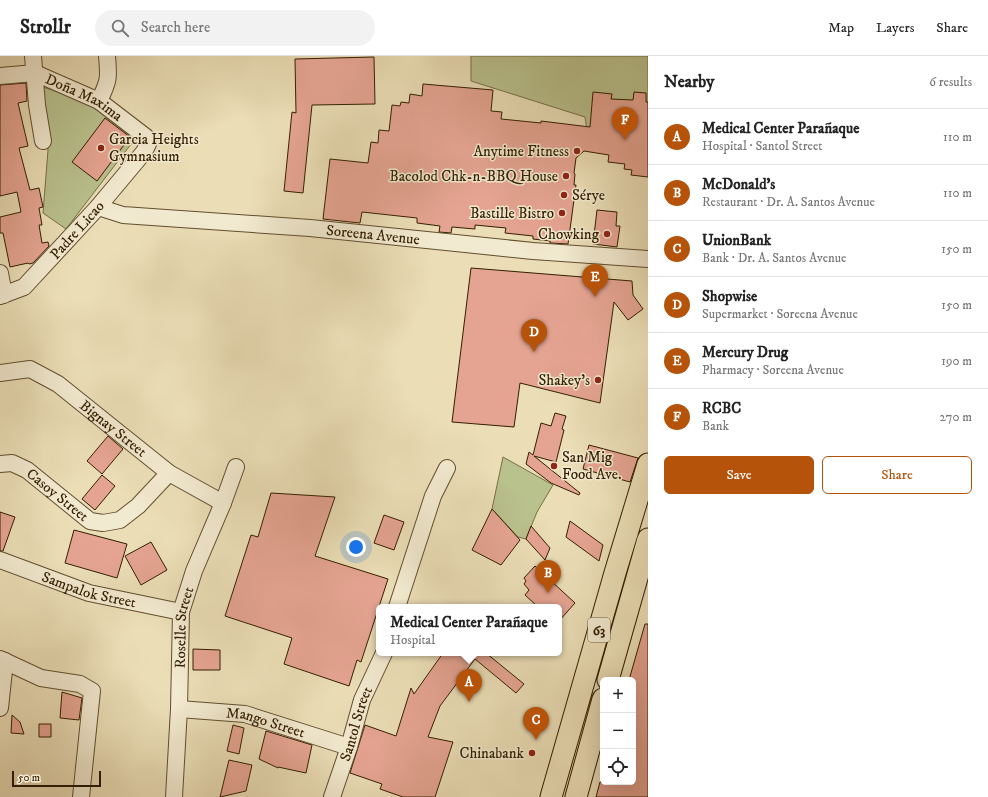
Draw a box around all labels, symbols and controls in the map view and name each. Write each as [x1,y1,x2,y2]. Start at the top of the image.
search box [95,10,375,46]
text: Strollr [20,16,71,39]
icon: search [109,17,131,39]
text: Search here [141,18,210,37]
text: Map [828,19,854,37]
text: Layers [876,19,914,37]
text: Share [936,19,968,37]
street label: Doña Maxima [42,70,127,126]
text: Nearby [664,71,714,93]
text: 6 results [929,74,972,90]
pin: F [612,107,638,140]
text: Medical Center Parañaque [702,119,860,138]
text: A [673,129,681,145]
text: 110 m [943,129,972,145]
place label: Garcia Heights Gymnasium [109,130,199,166]
text: Hospital · Santol Street [702,138,822,154]
place label: Anytime Fitness [473,142,569,161]
marker: Garcia Heights Gymnasium [96,143,106,153]
marker: Anytime Fitness [572,146,582,156]
place label: Bacolod Chk-n-BBQ House [389,167,558,186]
marker: Bacolod Chk-n-BBQ House [561,171,571,181]
text: McDonald's [702,175,775,194]
text: B [673,185,681,201]
text: 110 m [943,185,972,201]
place label: Sérye [572,186,605,205]
marker: Sérye [559,190,569,200]
text: Restaurant · Dr. A. Santos Avenue [702,194,875,210]
street label: Padre Licao [46,197,109,264]
place label: Bastille Bistro [470,204,554,223]
marker: Bastille Bistro [557,208,567,218]
street label: Soreena Avenue [325,221,421,249]
place label: Chowking [538,225,600,244]
marker: Chowking [602,229,612,239]
text: UnionBank [702,231,771,250]
text: C [673,241,681,257]
text: 150 m [941,241,972,257]
text: Bank · Dr. A. Santos Avenue [702,250,846,266]
pin: E [582,264,608,297]
text: Shopwise [702,287,757,306]
text: D [672,297,682,313]
text: 150 m [941,297,972,313]
text: Supermarket · Soreena Avenue [702,306,858,322]
pin: D [521,319,547,352]
text: Mercury Drug [702,343,788,362]
text: E [672,353,682,369]
text: 190 m [941,353,972,369]
text: Pharmacy · Soreena Avenue [702,362,844,378]
place label: Shakey's [538,371,590,390]
marker: Shakey's [593,375,603,385]
street label: Bignay Street [76,396,151,462]
text: RCBC [702,399,741,418]
text: F [673,409,681,425]
text: 270 m [940,409,972,425]
text: Bank [702,418,729,434]
place label: San Mig Food Ave. [562,448,622,484]
button: Save [664,456,814,494]
button: Share [822,456,972,494]
marker: San Mig Food Ave. [549,461,559,471]
street label: Casoy Street [22,464,92,526]
your location [346,537,366,557]
pin: B [535,560,561,593]
street label: Sampalok Street [39,567,138,612]
street label: Roselle Street [171,584,198,669]
popup [376,604,562,656]
text: Medical Center Parañaque [390,613,548,632]
road number: 63 [588,618,610,642]
text: Hospital [390,632,435,648]
pin: A [456,669,482,702]
map controls [600,677,636,785]
button: + [600,677,636,713]
street label: Santol Street [336,683,377,764]
street label: Mango Street [225,704,307,742]
pin: C [523,707,549,740]
button: − [600,713,636,749]
place label: Chinabank [459,744,525,763]
marker: Chinabank [527,748,537,758]
button: locate [600,749,636,785]
scale bar [12,769,101,788]
text: 50 m [18,771,40,785]

